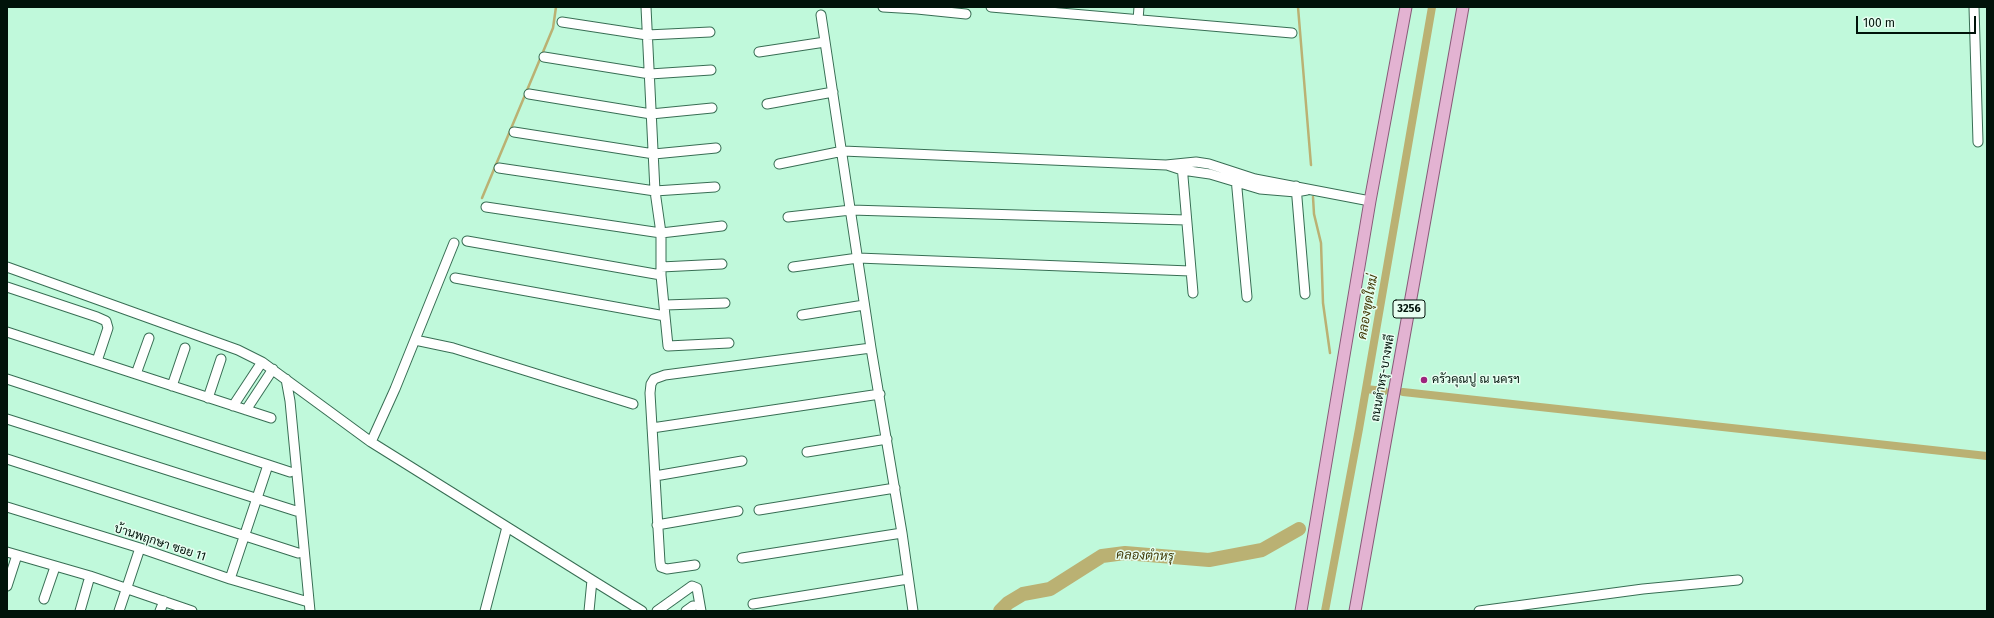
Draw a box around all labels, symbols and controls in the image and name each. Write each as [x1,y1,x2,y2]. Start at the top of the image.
scale bar [1858,8,1978,34]
text: 100 m [1863,16,1895,30]
water label: คลองขุดใหม่ [1355,273,1381,341]
road number: 3256 [1393,300,1425,318]
street label: ถนนตำหรุ-บางพลี [1368,333,1398,423]
place label: ครัวคุณปู ณ นครฯ [1432,373,1520,387]
marker: ครัวคุณปู ณ นครฯ [1419,375,1429,385]
street label: บ้านพฤกษา ซอย 11 [112,521,208,565]
water label: คลองตำหรุ [1116,547,1174,565]

